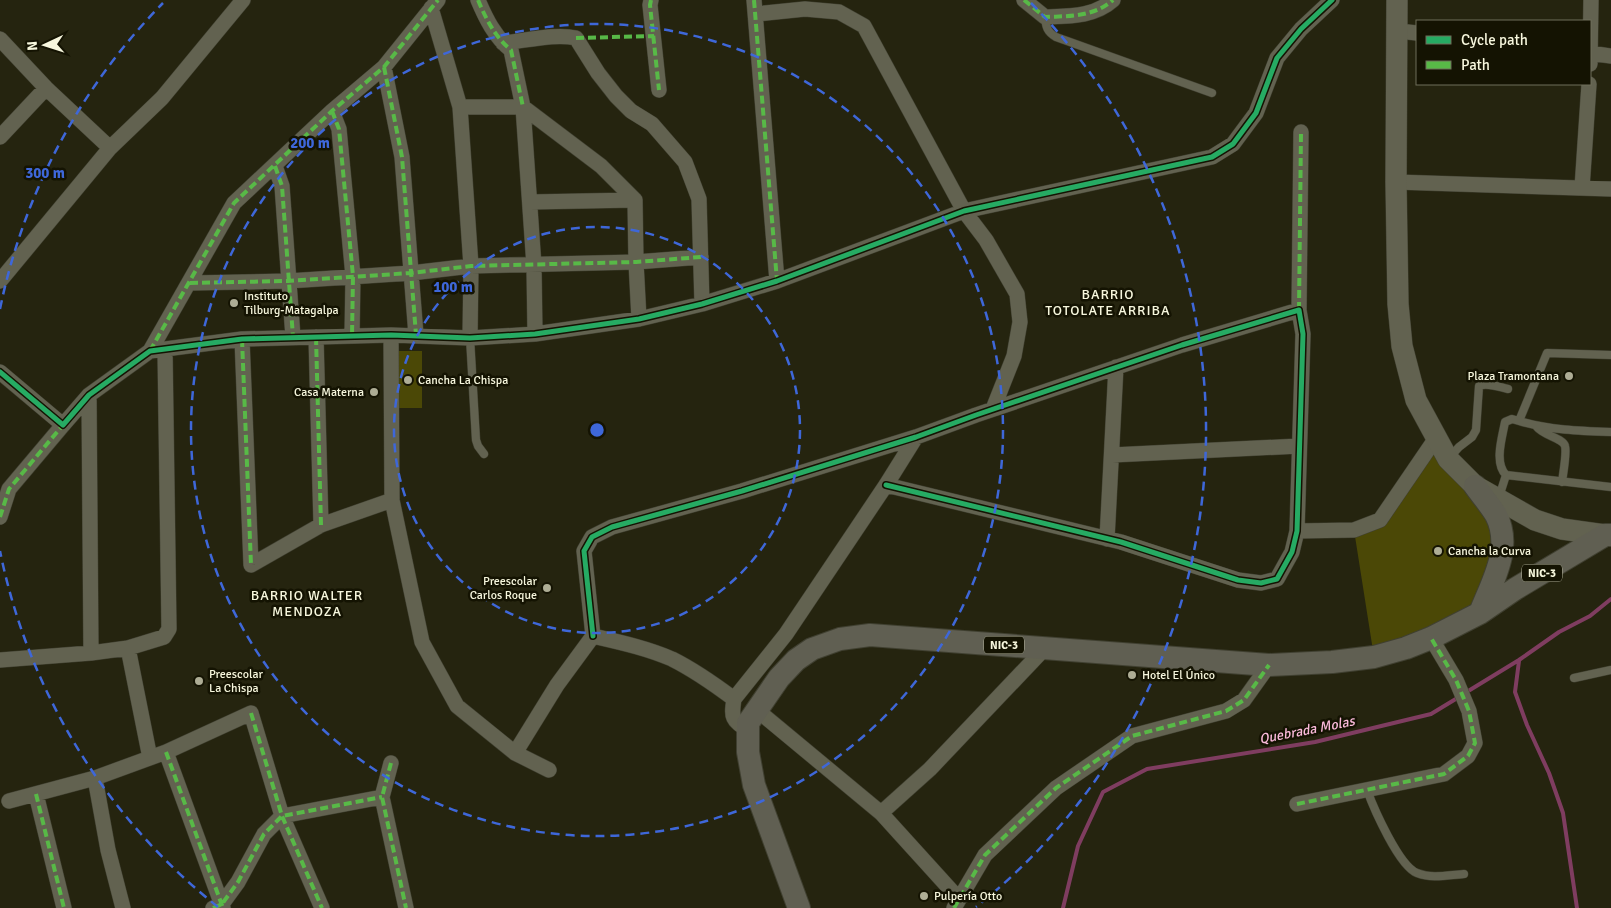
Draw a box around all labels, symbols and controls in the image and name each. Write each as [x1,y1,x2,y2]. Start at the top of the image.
north arrow [20,20,70,70]
legend [1416,20,1591,85]
text: Cycle path [1461,31,1528,49]
text: N [24,40,41,51]
text: Path [1461,56,1490,74]
text: 200 m [290,134,330,152]
text: 300 m [25,164,65,182]
text: 100 m [433,278,473,296]
district label: BARRIO TOTOLATE ARRIBA [1045,286,1171,319]
place label: Instituto Tilburg-Matagalpa [244,289,339,318]
marker: Instituto Tilburg-Matagalpa [228,297,240,309]
place label: Plaza Tramontana [1467,369,1559,384]
marker: Plaza Tramontana [1563,370,1575,382]
place label: Cancha La Chispa [418,373,508,388]
marker: Cancha La Chispa [402,374,414,386]
place label: Casa Materna [294,385,364,400]
marker: Casa Materna [368,386,380,398]
centre of rings [588,421,606,439]
place label: Cancha la Curva [1448,544,1531,559]
marker: Cancha la Curva [1432,545,1444,557]
road number: NIC-3 [1522,564,1562,582]
place label: Preescolar Carlos Roque [470,574,538,603]
marker: Preescolar Carlos Roque [541,582,553,594]
district label: BARRIO WALTER MENDOZA [251,587,363,620]
road number: NIC-3 [984,636,1024,654]
place label: Preescolar La Chispa [209,667,264,696]
place label: Hotel El Único [1142,668,1215,683]
marker: Hotel El Único [1126,669,1138,681]
marker: Preescolar La Chispa [193,675,205,687]
water label: Quebrada Molas [1258,712,1358,748]
place label: Pulpería Otto [934,889,1002,904]
marker: Pulpería Otto [918,890,930,902]

